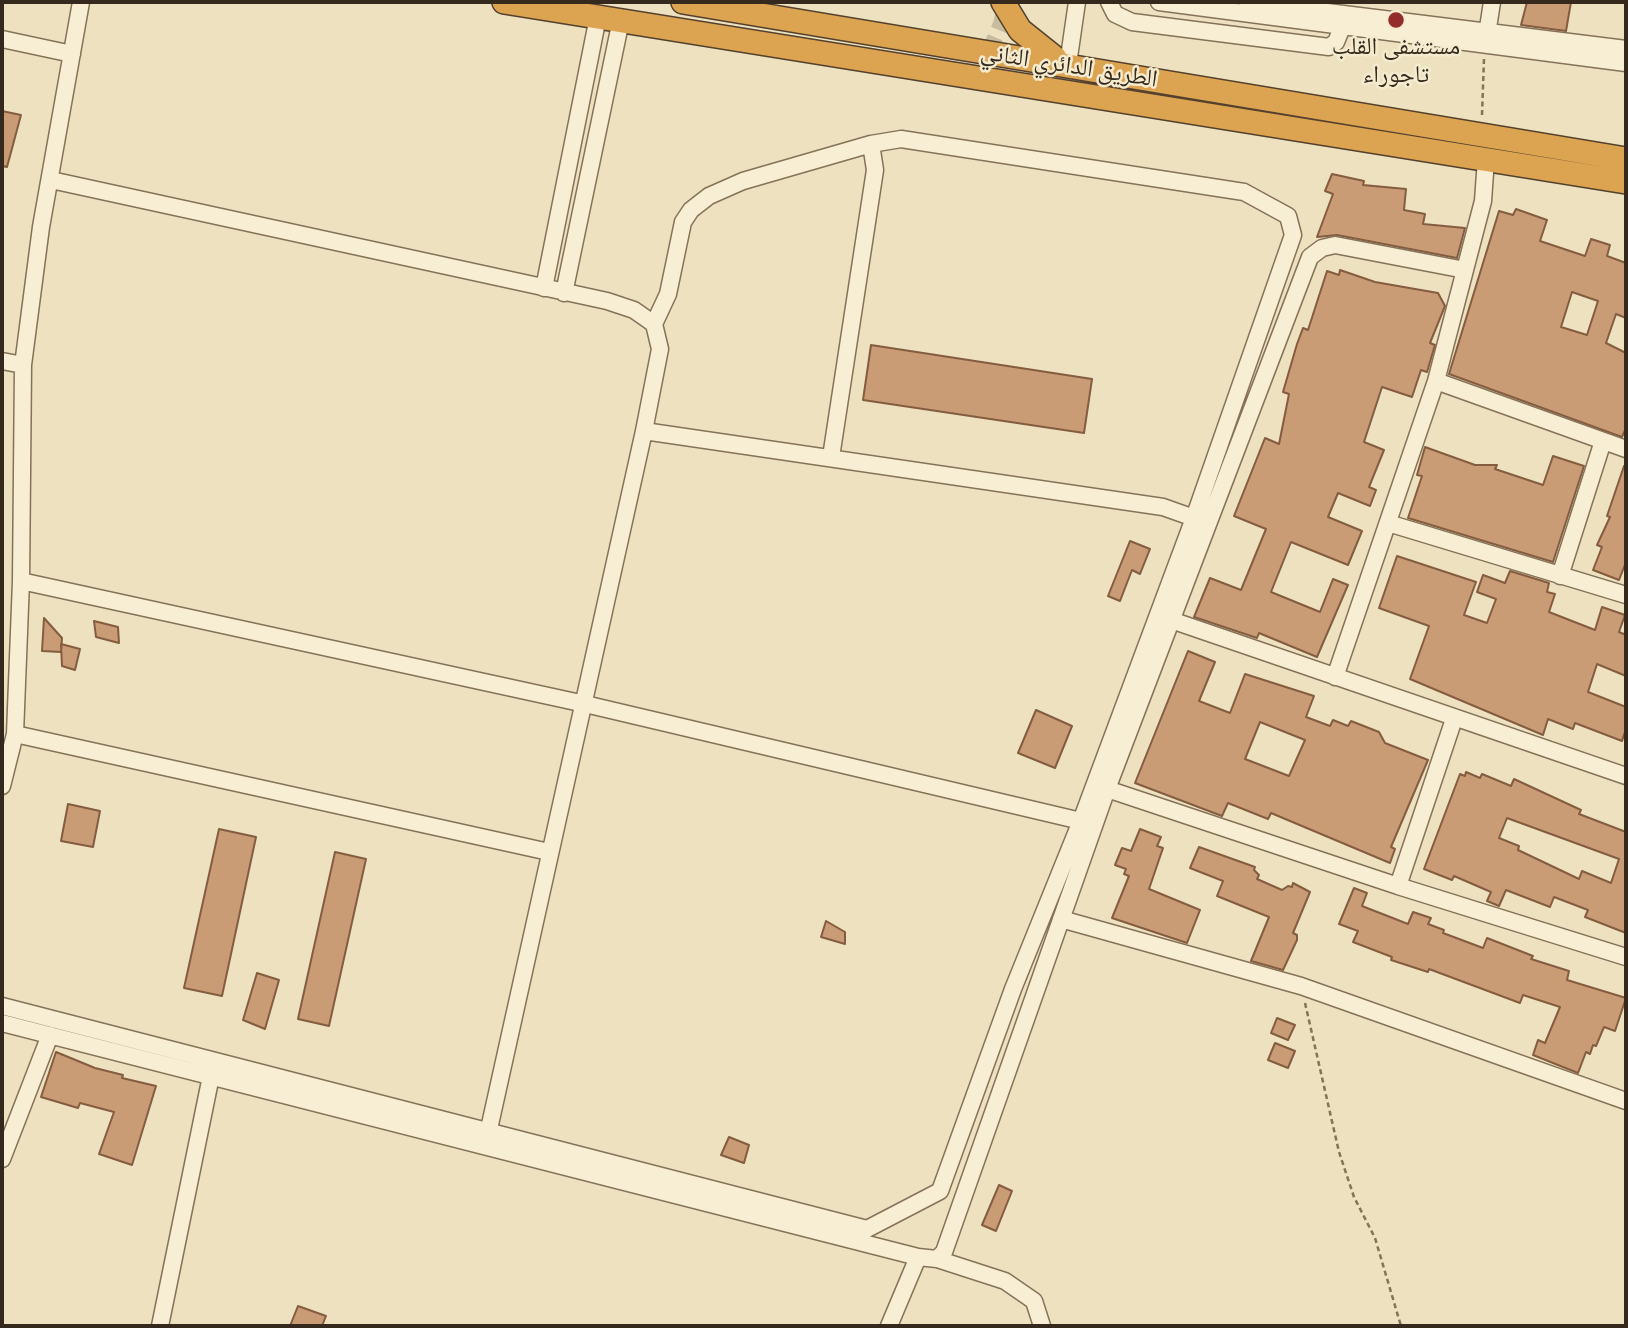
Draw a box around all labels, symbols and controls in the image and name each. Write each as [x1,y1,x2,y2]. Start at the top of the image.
marker: مستشفى القلب تاجوراء [1386,10,1406,30]
place label: مستشفى القلب تاجوراء [1332,33,1460,89]
street label: الطريق الدائري الثاني [979,38,1159,94]

